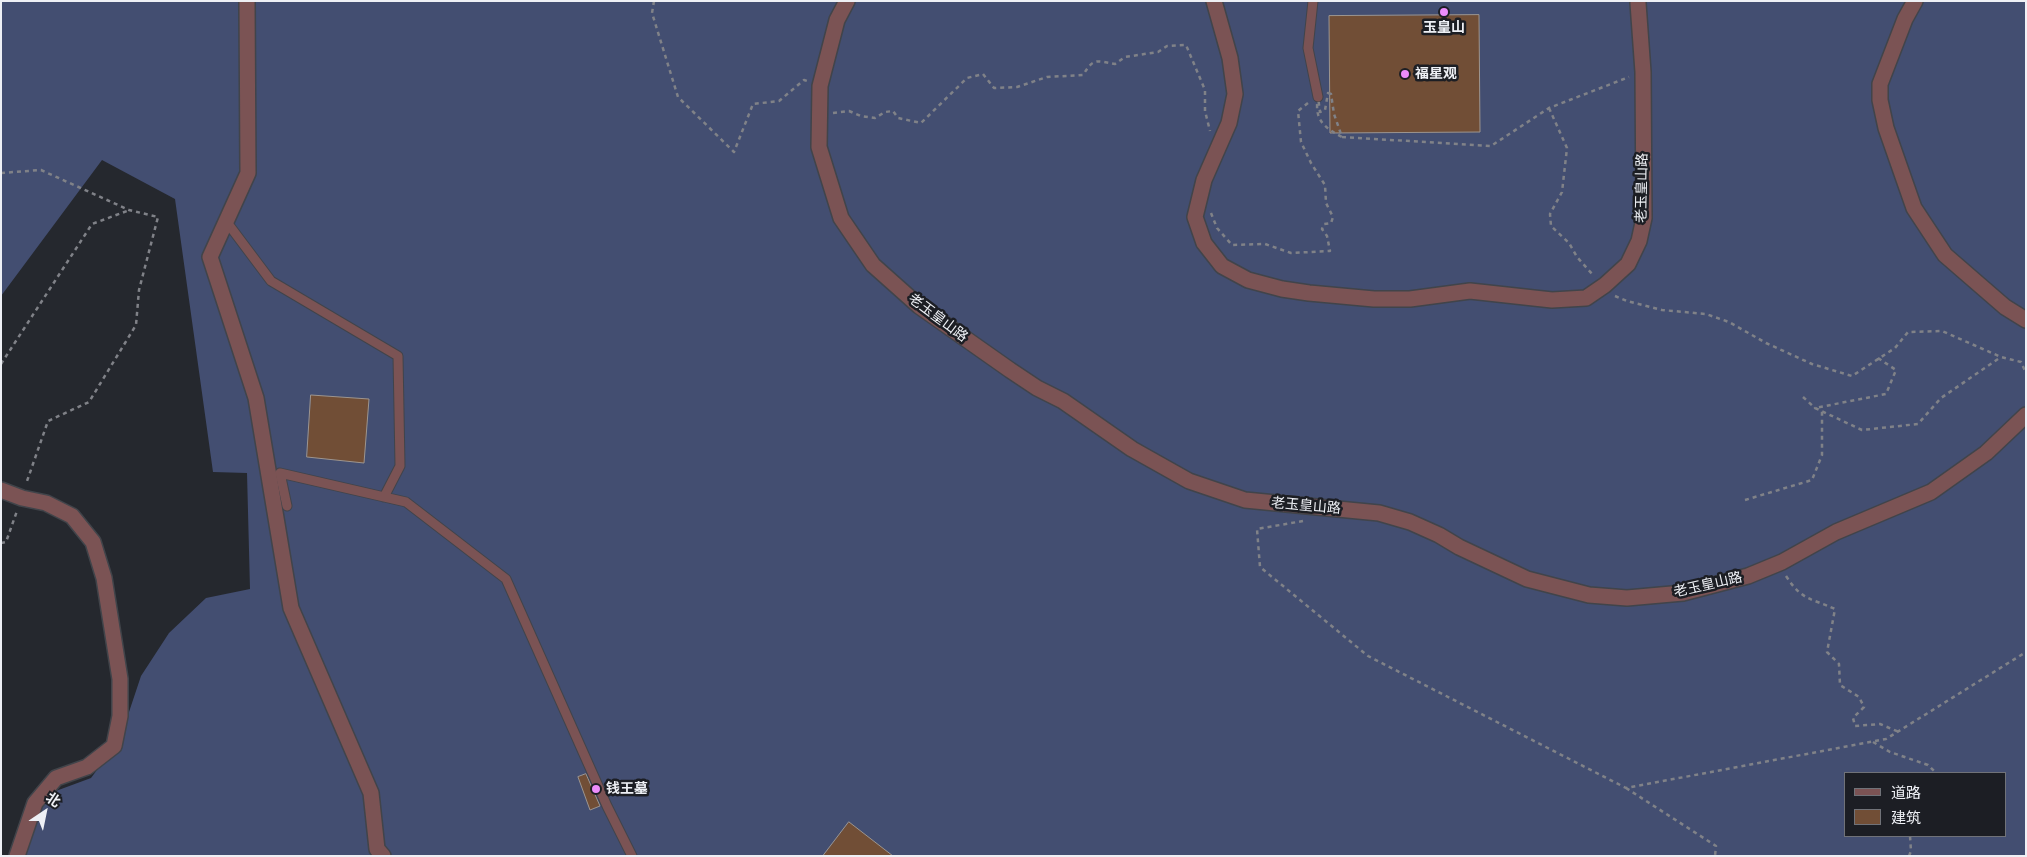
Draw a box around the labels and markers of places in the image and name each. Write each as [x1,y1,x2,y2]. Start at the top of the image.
marker: 玉皇山 [1438,6,1450,18]
place label: 玉皇山 [1423,20,1465,36]
place label: 福星观 [1415,66,1457,82]
marker: 福星观 [1399,68,1411,80]
place label: 钱王墓 [606,781,648,797]
marker: 钱王墓 [590,783,602,795]

